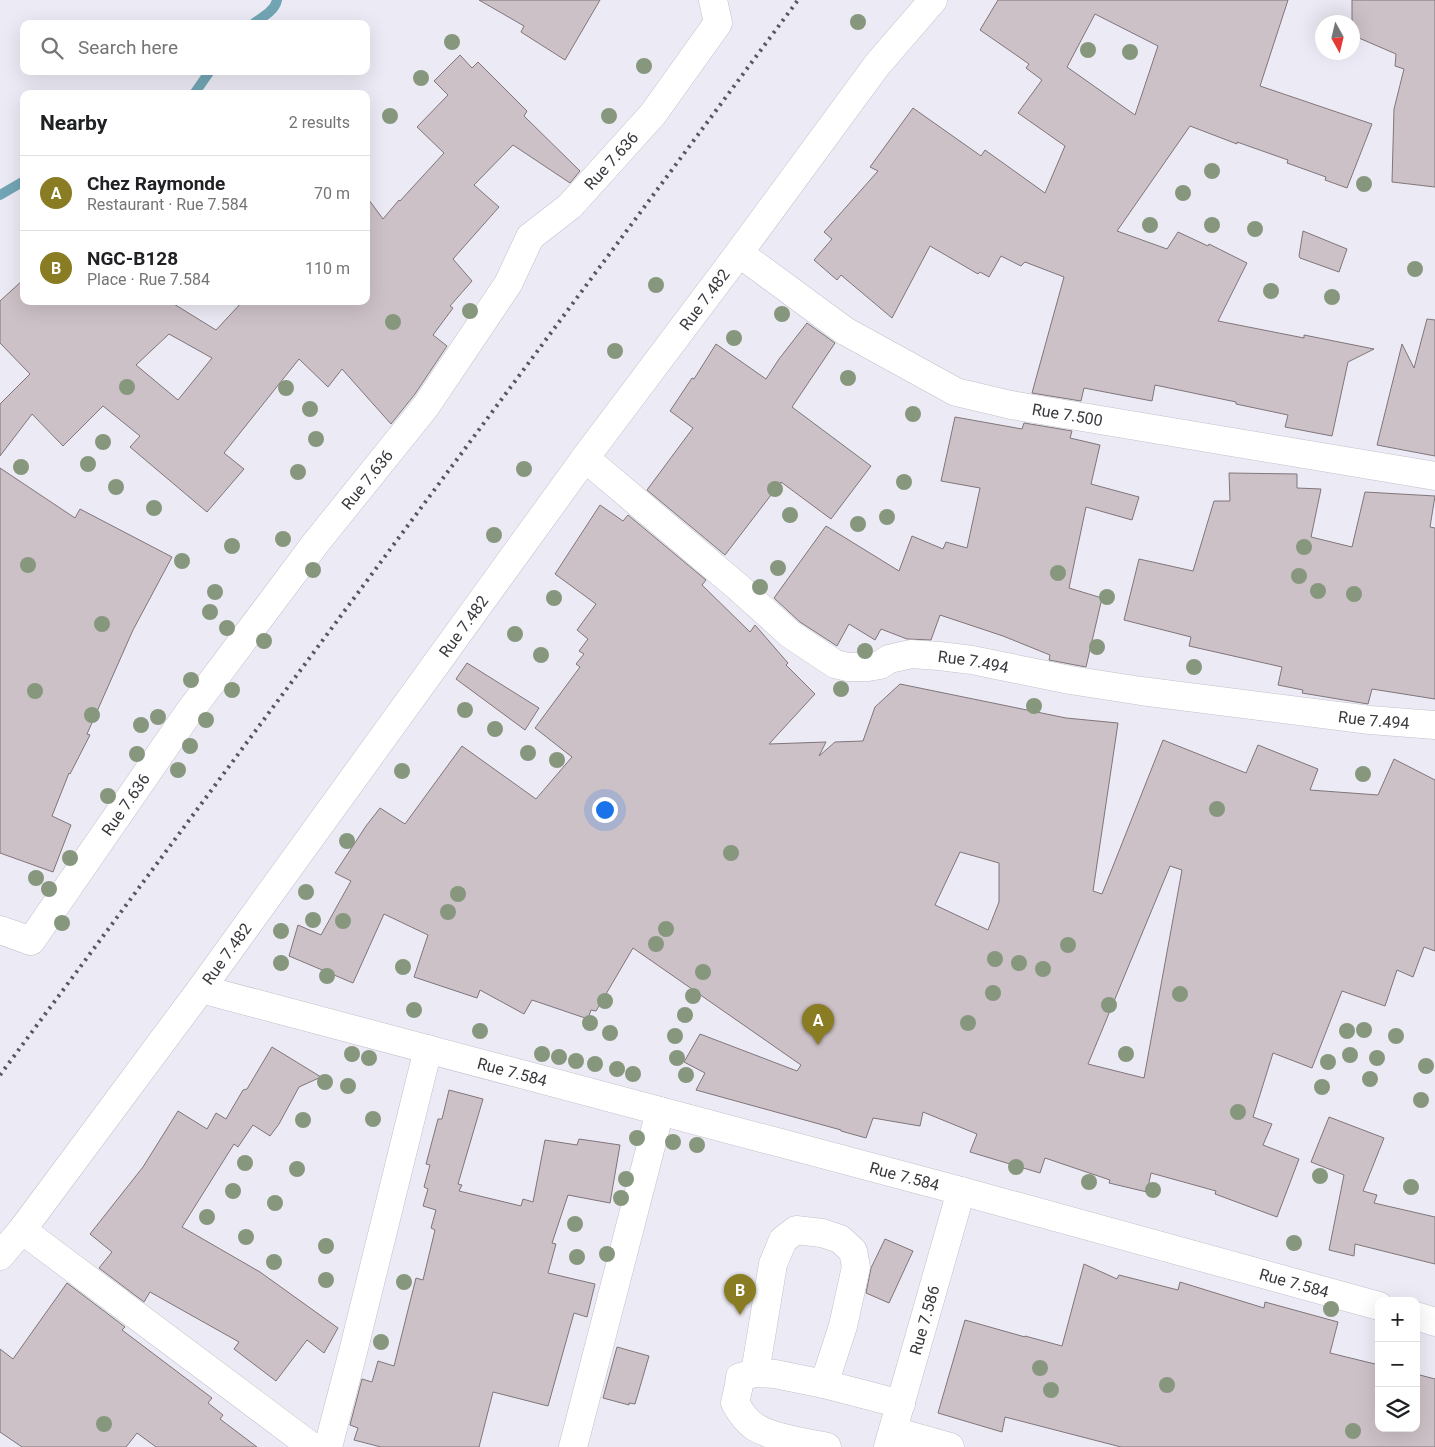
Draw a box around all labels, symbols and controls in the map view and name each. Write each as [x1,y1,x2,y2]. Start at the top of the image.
north arrow [1315,15,1360,60]
search box [20,20,370,75]
icon: search [38,34,66,62]
text: Search here [78,36,178,59]
text: Nearby [40,111,107,135]
text: 2 results [289,113,350,132]
street label: Rue 7.636 [580,128,642,194]
text: Chez Raymonde [87,172,225,195]
text: A [51,184,61,203]
text: 70 m [314,184,350,203]
text: Restaurant · Rue 7.584 [87,195,248,214]
text: NGC-B128 [87,247,178,270]
text: B [51,259,61,278]
text: 110 m [305,259,350,278]
street label: Rue 7.482 [676,265,734,334]
text: Place · Rue 7.584 [87,270,210,289]
street label: Rue 7.500 [1031,400,1104,430]
street label: Rue 7.636 [338,446,397,513]
street label: Rue 7.482 [435,592,492,661]
street label: Rue 7.494 [937,647,1010,677]
street label: Rue 7.494 [1337,707,1410,733]
street label: Rue 7.636 [98,770,154,839]
your location [592,797,618,823]
street label: Rue 7.482 [198,919,256,988]
pin: A [802,1004,834,1045]
street label: Rue 7.584 [475,1054,549,1091]
street label: Rue 7.584 [868,1158,941,1195]
street label: Rue 7.584 [1257,1265,1331,1302]
pin: B [724,1274,756,1315]
street label: Rue 7.586 [906,1283,944,1357]
map controls [1375,1297,1420,1432]
button: + [1375,1297,1420,1342]
button: − [1375,1342,1420,1387]
button: layers [1375,1387,1420,1432]

